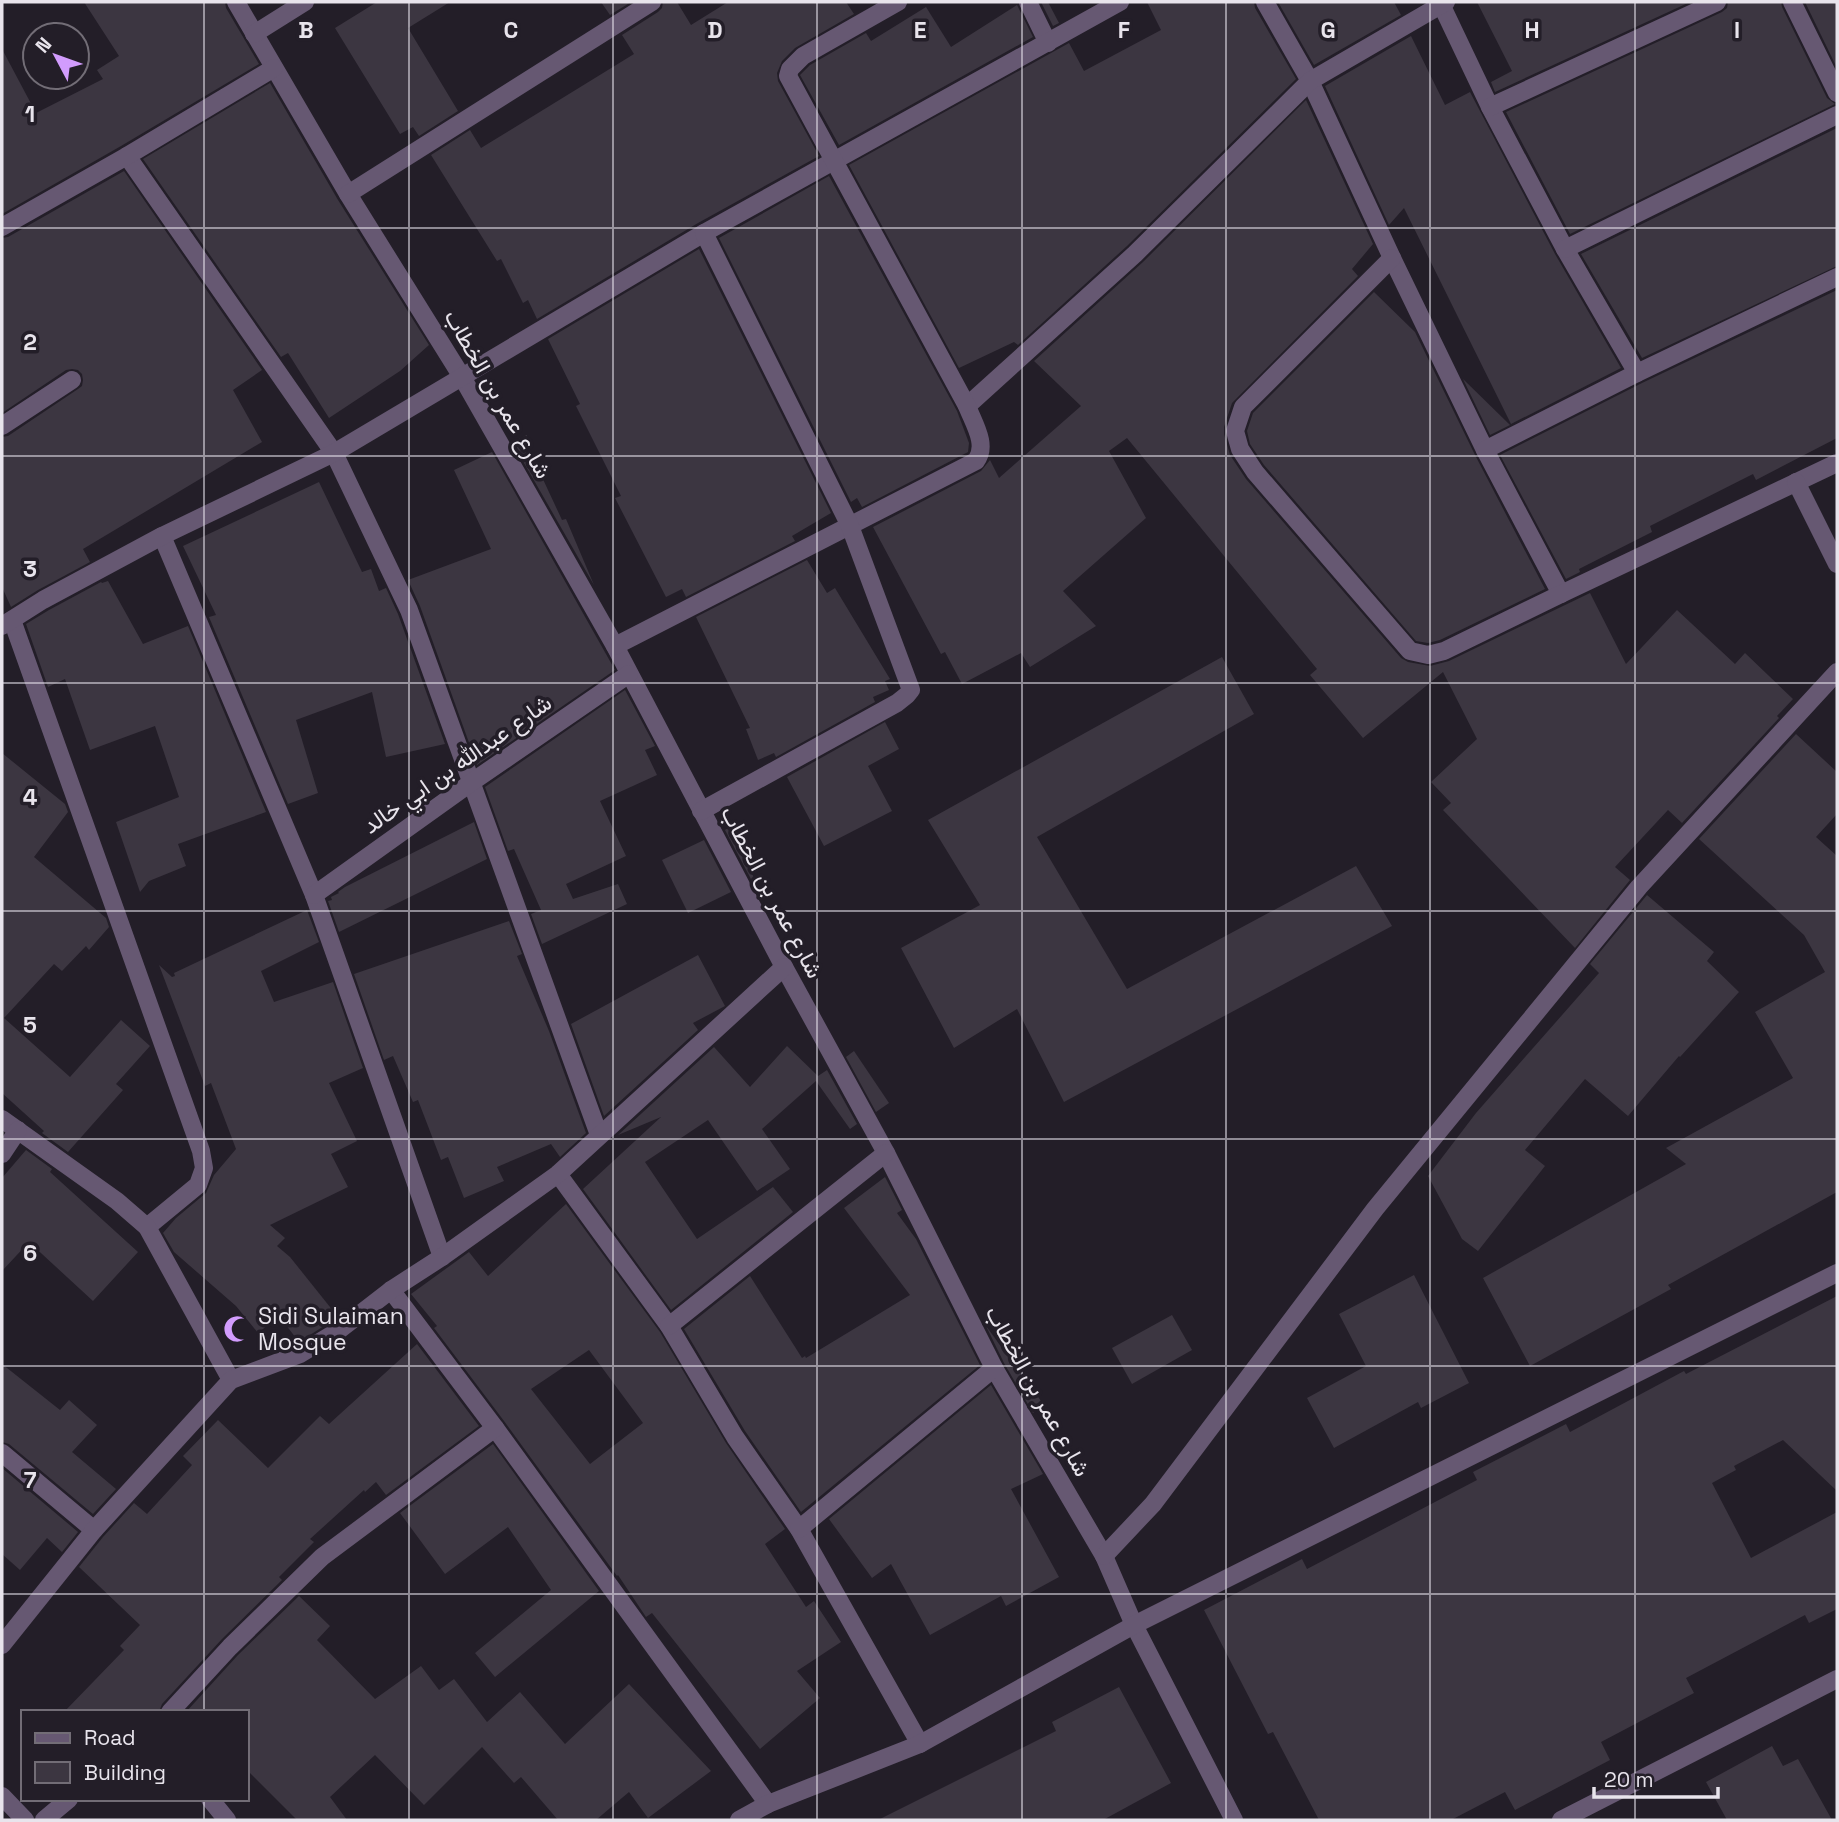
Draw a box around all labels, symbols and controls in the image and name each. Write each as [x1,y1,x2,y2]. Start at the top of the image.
text: B [298,15,314,45]
text: C [504,15,518,45]
text: D [707,15,723,45]
text: E [914,15,926,45]
text: F [1118,15,1130,45]
text: G [1320,15,1336,45]
text: H [1524,15,1540,45]
text: I [1734,15,1740,45]
north arrow [21,21,91,91]
text: N [30,32,57,58]
text: 1 [25,99,35,129]
street label: شارع عمر بن الخطاب [436,304,559,485]
text: 2 [23,327,37,357]
text: 3 [23,554,37,584]
street label: شارع عبدالله بن ابي خالد [357,688,560,844]
text: 4 [23,782,38,812]
street label: شارع عمر بن الخطاب [713,801,830,984]
text: 5 [23,1010,37,1040]
text: 6 [23,1238,37,1268]
street label: شارع عمر بن الخطاب [978,1300,1097,1482]
place label: Sidi Sulaiman Mosque [258,1301,404,1357]
mosque icon: Sidi Sulaiman Mosque [222,1314,252,1344]
text: 7 [24,1465,37,1495]
legend [21,1710,248,1801]
text: Road [84,1724,136,1751]
scale bar [1594,1756,1718,1800]
text: Building [84,1759,166,1786]
text: 20 m [1604,1766,1654,1793]

